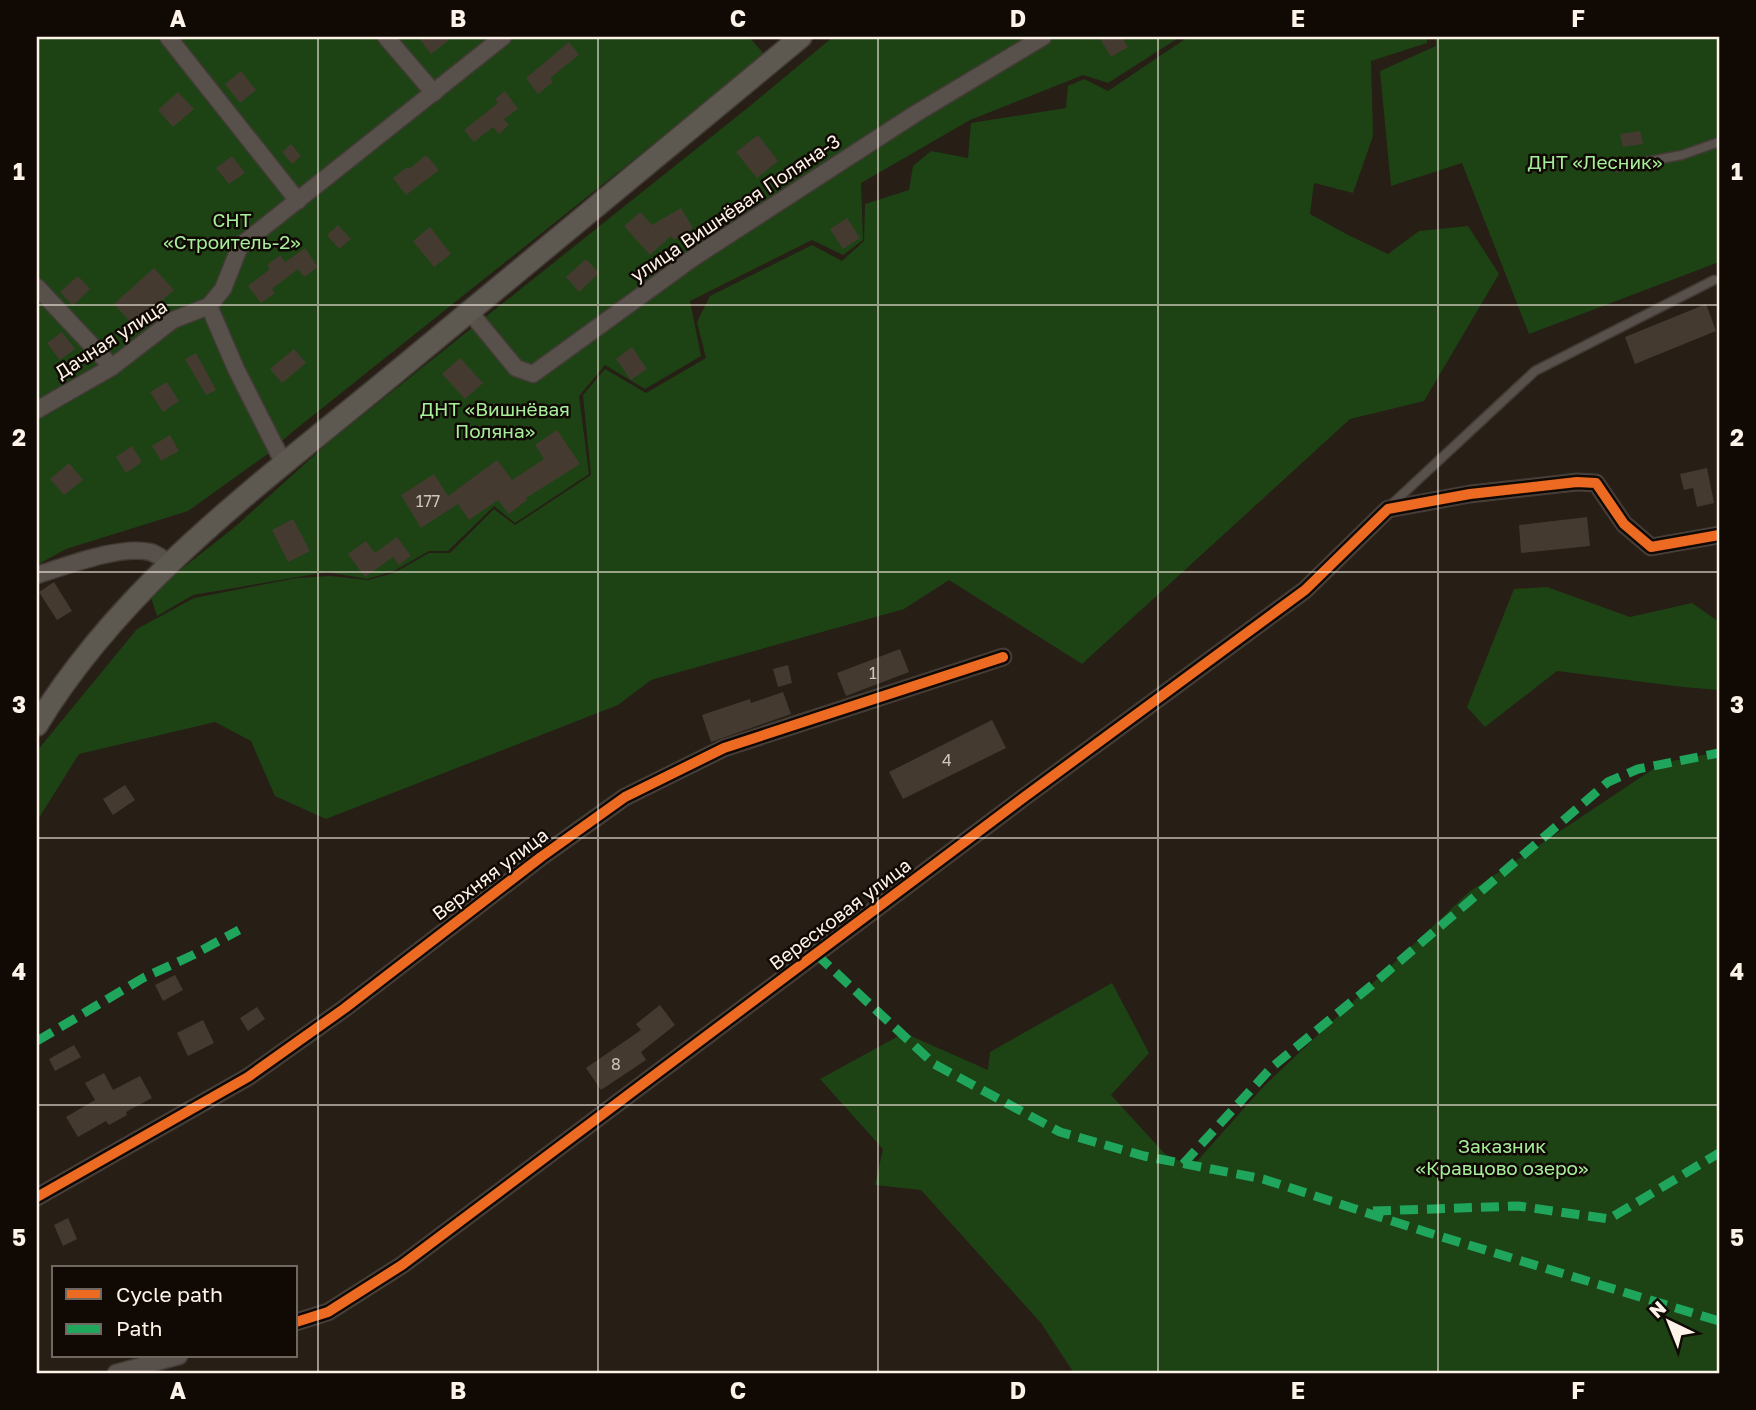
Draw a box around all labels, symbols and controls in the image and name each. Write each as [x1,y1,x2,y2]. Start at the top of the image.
text: A [170,4,187,32]
text: B [450,4,466,32]
text: C [730,4,746,32]
text: D [1010,4,1026,32]
text: E [1291,4,1305,32]
text: F [1571,4,1585,32]
street label: улица Вишнёвая Поляна-3 [626,129,844,286]
park label: ДНТ «Лесник» [1528,150,1662,173]
text: 1 [13,157,25,185]
text: 1 [1731,157,1743,185]
park label: СНТ «Строитель-2» [163,208,301,253]
street label: Дачная улица [50,294,171,383]
park label: ДНТ «Вишнёвая Поляна» [420,397,570,442]
text: 2 [12,423,26,451]
text: 2 [1730,423,1744,451]
house number: 177 [416,491,440,511]
house number: 1 [869,663,877,683]
text: 3 [12,690,26,718]
text: 3 [1730,690,1744,718]
house number: 4 [942,750,952,770]
street label: Верхняя улица [427,823,552,925]
street label: Вересковая улица [764,853,915,974]
text: 4 [12,957,26,985]
text: 4 [1730,957,1744,985]
house number: 8 [611,1054,621,1074]
park label: Заказник «Кравцово озеро» [1416,1134,1588,1179]
text: 5 [12,1223,26,1251]
text: 5 [1730,1223,1744,1251]
legend [52,1266,298,1358]
text: Cycle path [116,1281,223,1307]
north arrow [1634,1288,1704,1358]
text: N [1644,1296,1670,1323]
text: Path [116,1315,163,1341]
text: A [170,1376,187,1404]
text: B [450,1376,466,1404]
text: C [730,1376,746,1404]
text: D [1010,1376,1026,1404]
text: E [1291,1376,1305,1404]
text: F [1571,1376,1585,1404]

